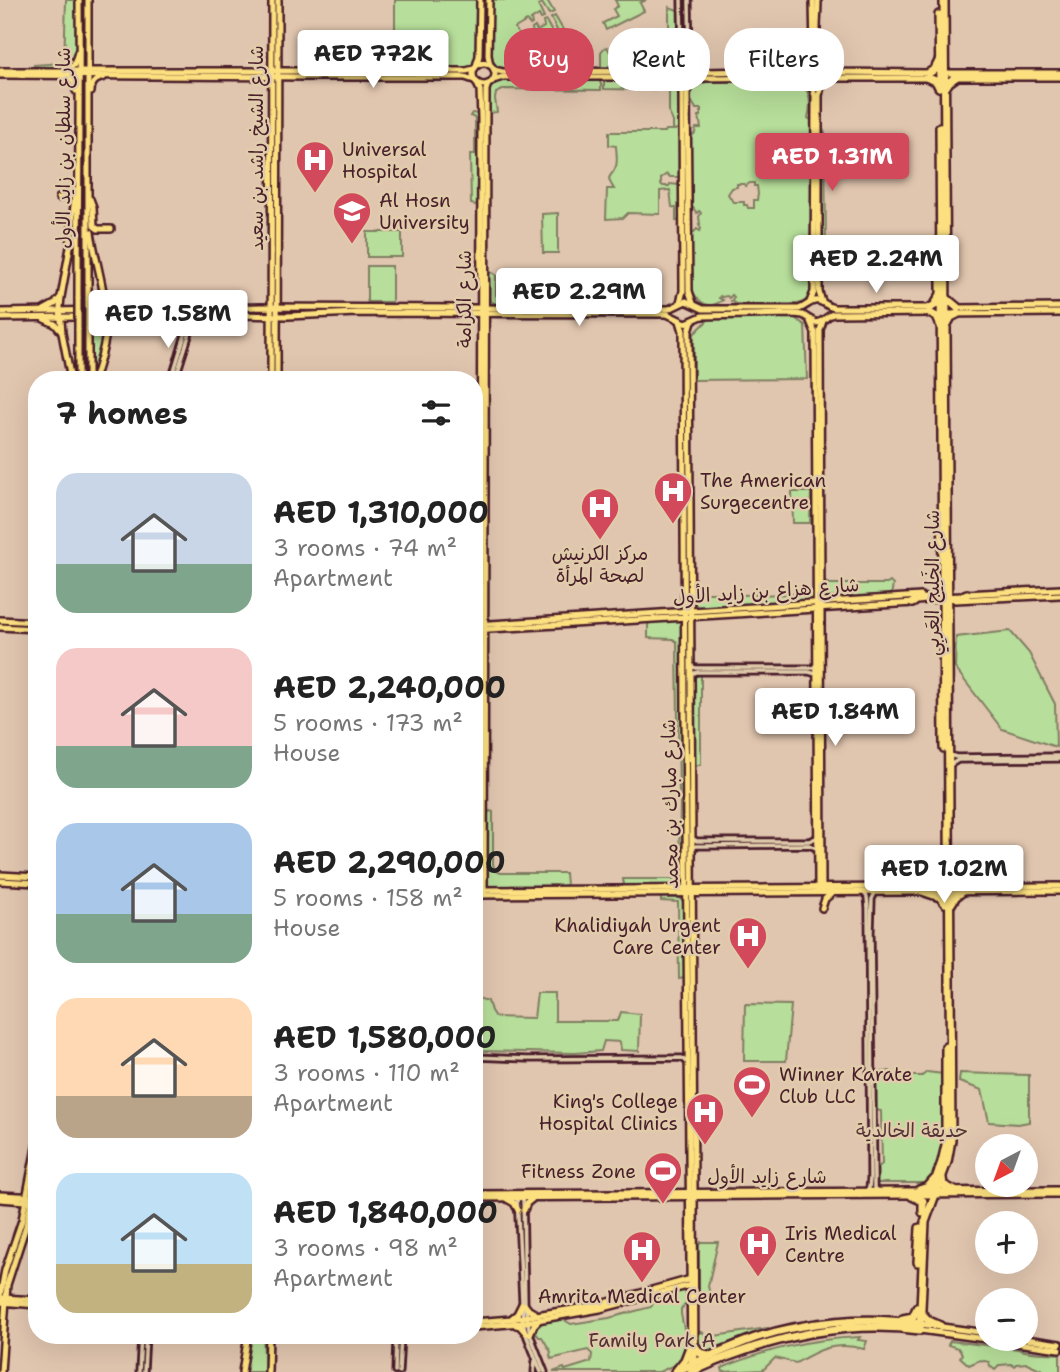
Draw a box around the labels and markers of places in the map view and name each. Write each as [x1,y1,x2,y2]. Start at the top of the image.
pin: AED 772K [301,31,445,90]
pin: AED 1.31M [752,134,912,193]
place label: Universal Hospital [342,137,427,184]
hospital icon: Universal Hospital [294,139,336,194]
place label: Al Hosn University [379,188,470,235]
school or university icon: Al Hosn University [331,190,373,245]
pin: AED 2.24M [796,236,956,295]
pin: AED 2.29M [499,268,659,328]
pin: AED 1.58M [88,290,248,350]
place label: The American Surgecentre [700,468,826,515]
hospital icon: The American Surgecentre [652,470,694,525]
hospital icon: مركز الكرنيش لصحة المرأة [579,486,621,541]
place label: مركز الكرنيش لصحة المرأة [552,541,648,588]
pin: AED 1.84M [755,688,915,748]
pin: AED 1.02M [864,846,1024,905]
place label: Khalidiyah Urgent Care Center [554,913,721,960]
hospital icon: Khalidiyah Urgent Care Center [727,915,769,970]
place label: Winner Karate Club LLC [779,1062,912,1109]
sports icon: Winner Karate Club LLC [731,1064,773,1119]
place label: King's College Hospital Clinics [539,1089,678,1136]
hospital icon: King's College Hospital Clinics [684,1091,726,1146]
sports icon: Fitness Zone [642,1150,684,1205]
place label: Fitness Zone [521,1159,636,1184]
place label: Iris Medical Centre [785,1221,897,1268]
hospital icon: Iris Medical Centre [737,1223,779,1278]
hospital icon: Amrita Medical Center [621,1229,663,1284]
place label: Amrita Medical Center [538,1284,746,1309]

